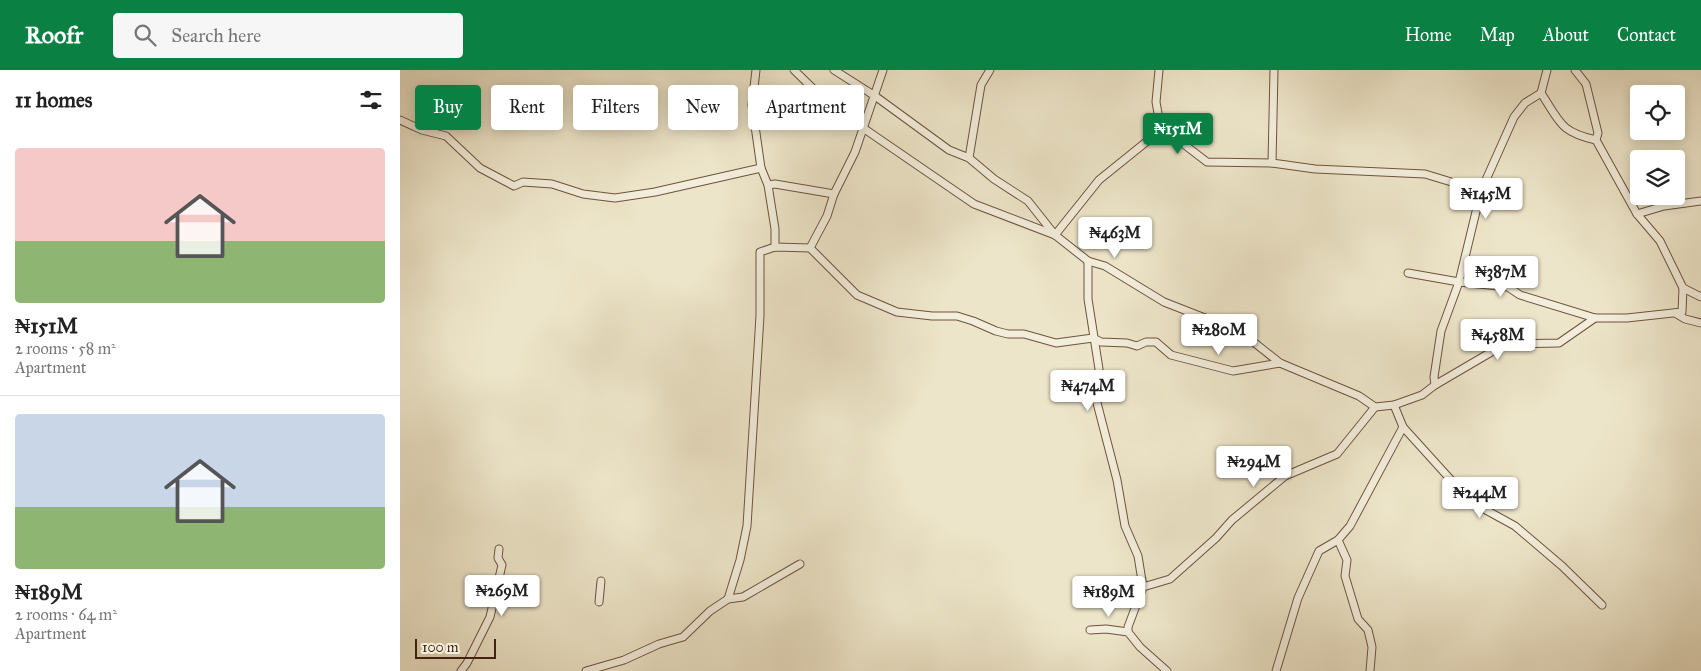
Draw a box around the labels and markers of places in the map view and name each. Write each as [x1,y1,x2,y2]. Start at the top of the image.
pin: ₦151M [1143,112,1213,155]
pin: ₦145M [1451,178,1521,220]
pin: ₦463M [1080,216,1150,259]
pin: ₦387M [1466,256,1536,298]
pin: ₦280M [1184,314,1254,356]
pin: ₦458M [1463,318,1533,361]
pin: ₦474M [1053,370,1123,412]
pin: ₦294M [1219,446,1289,488]
pin: ₦244M [1445,476,1515,519]
pin: ₦269M [467,574,537,617]
pin: ₦189M [1074,576,1144,618]

